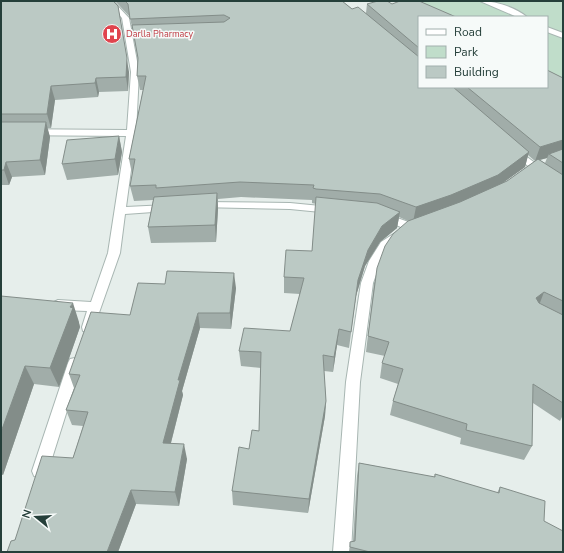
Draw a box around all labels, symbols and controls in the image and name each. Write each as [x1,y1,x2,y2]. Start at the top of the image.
legend [418,16,548,88]
hospital icon: Darlla Pharmacy [101,23,123,45]
text: Road [454,24,482,40]
place label: Darlla Pharmacy [126,28,194,40]
text: Park [454,44,479,60]
text: Building [454,64,499,80]
north arrow [16,497,56,537]
text: N [19,508,35,520]

